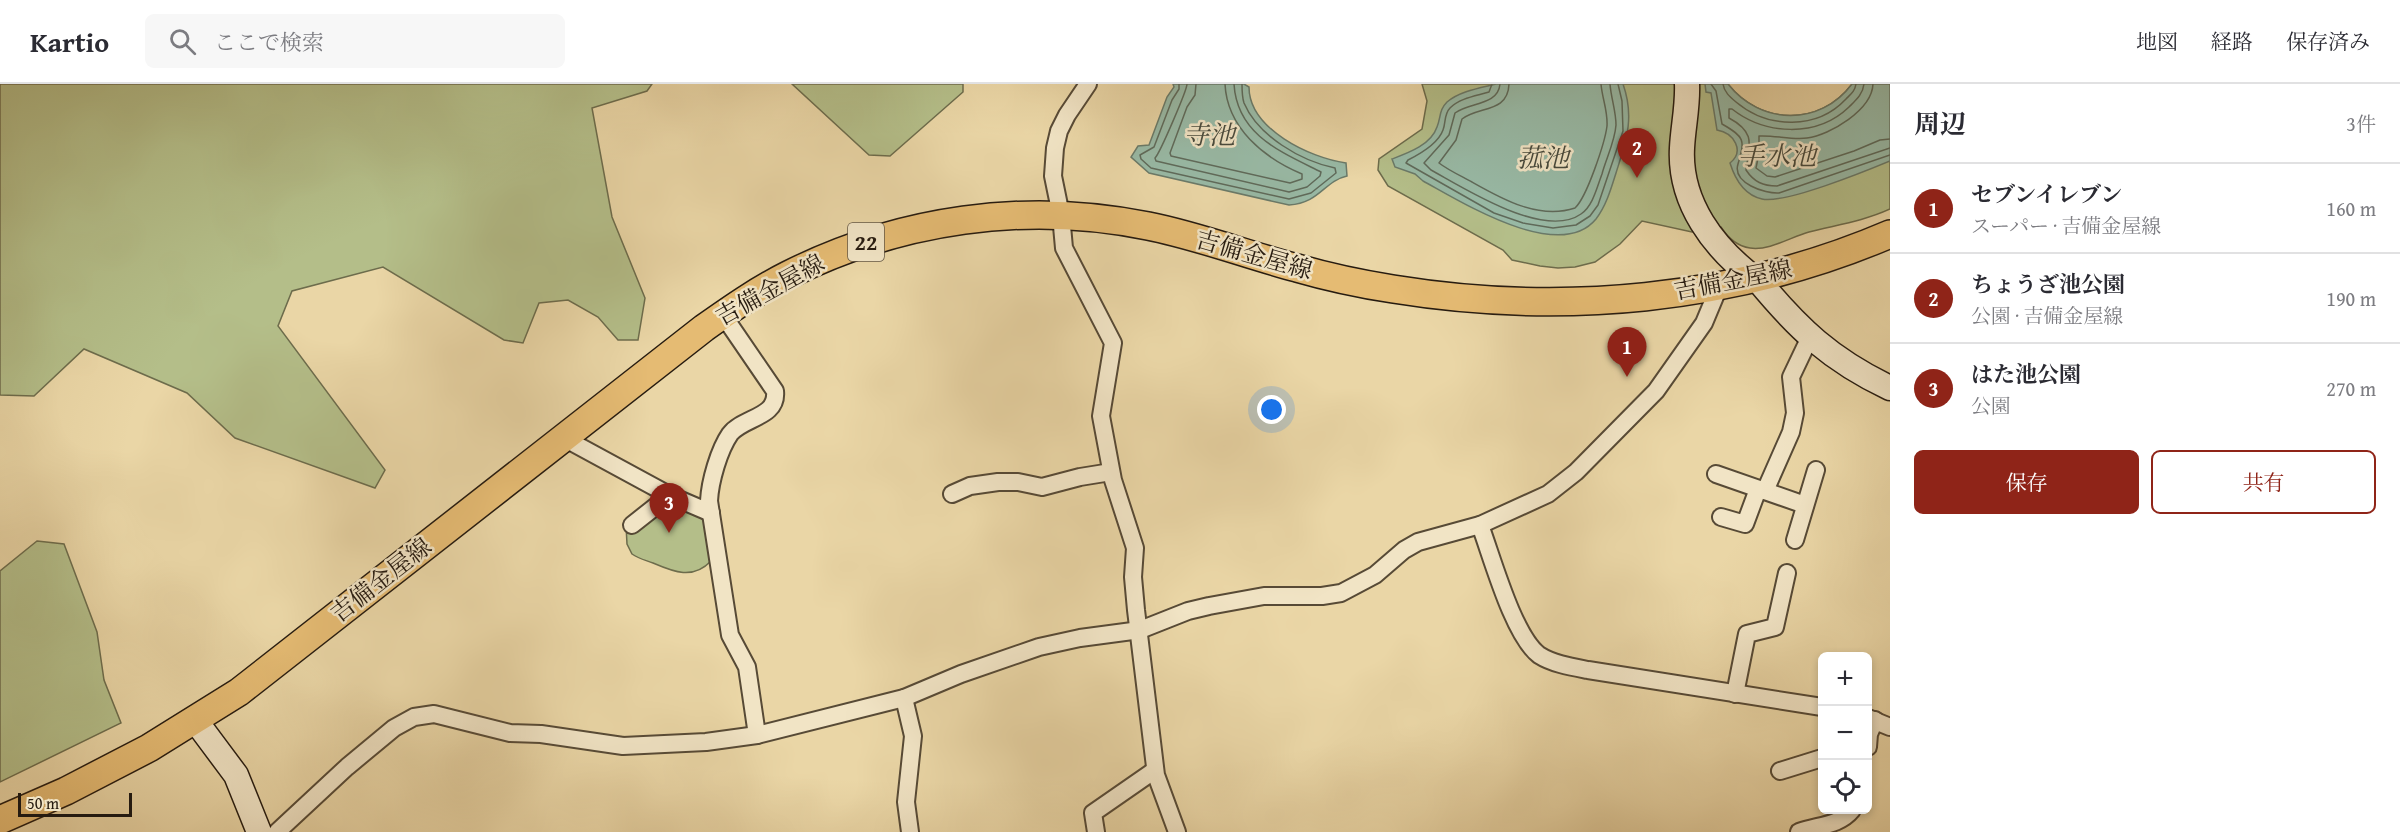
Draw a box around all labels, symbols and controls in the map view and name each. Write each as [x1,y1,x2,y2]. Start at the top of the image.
search box [145,14,565,68]
text: Kartio [30,21,109,62]
icon: search [166,25,199,58]
text: ここで検索 [214,26,324,58]
text: 地図 [2136,26,2178,57]
text: 経路 [2211,26,2253,57]
text: 保存済み [2286,26,2370,57]
text: 周辺 [1914,104,1966,143]
text: 3件 [2346,109,2376,138]
water label: 寺池 [1183,115,1238,154]
pin: 2 [1618,128,1656,178]
water label: 手水池 [1738,136,1819,175]
water label: 菰池 [1517,138,1572,177]
text: セブンイレブン [1971,178,2122,210]
text: 1 [1928,194,1939,223]
text: 160 m [2326,194,2376,223]
text: スーパー · 吉備金屋線 [1971,211,2161,240]
street label: 吉備金屋線 [1192,221,1317,288]
road number: 22 [848,223,884,261]
street label: 吉備金屋線 [709,245,831,334]
street label: 吉備金屋線 [1671,251,1795,308]
text: ちょうざ池公園 [1971,268,2125,300]
text: 2 [1928,284,1939,313]
text: 190 m [2326,284,2376,313]
text: 公園 · 吉備金屋線 [1971,301,2123,330]
pin: 1 [1608,328,1646,377]
text: はた池公園 [1971,358,2081,390]
text: 3 [1928,374,1939,403]
text: 270 m [2326,374,2376,403]
text: 公園 [1971,391,2011,420]
your location [1257,395,1286,424]
button: 保存 [1914,450,2139,514]
button: 共有 [2151,450,2376,514]
pin: 3 [650,484,688,533]
street label: 吉備金屋線 [323,529,439,630]
map controls [1818,652,1872,814]
button: + [1818,652,1872,706]
button: − [1818,706,1872,760]
button: locate [1818,760,1872,814]
scale bar [18,790,132,818]
text: 50 m [27,791,59,815]

